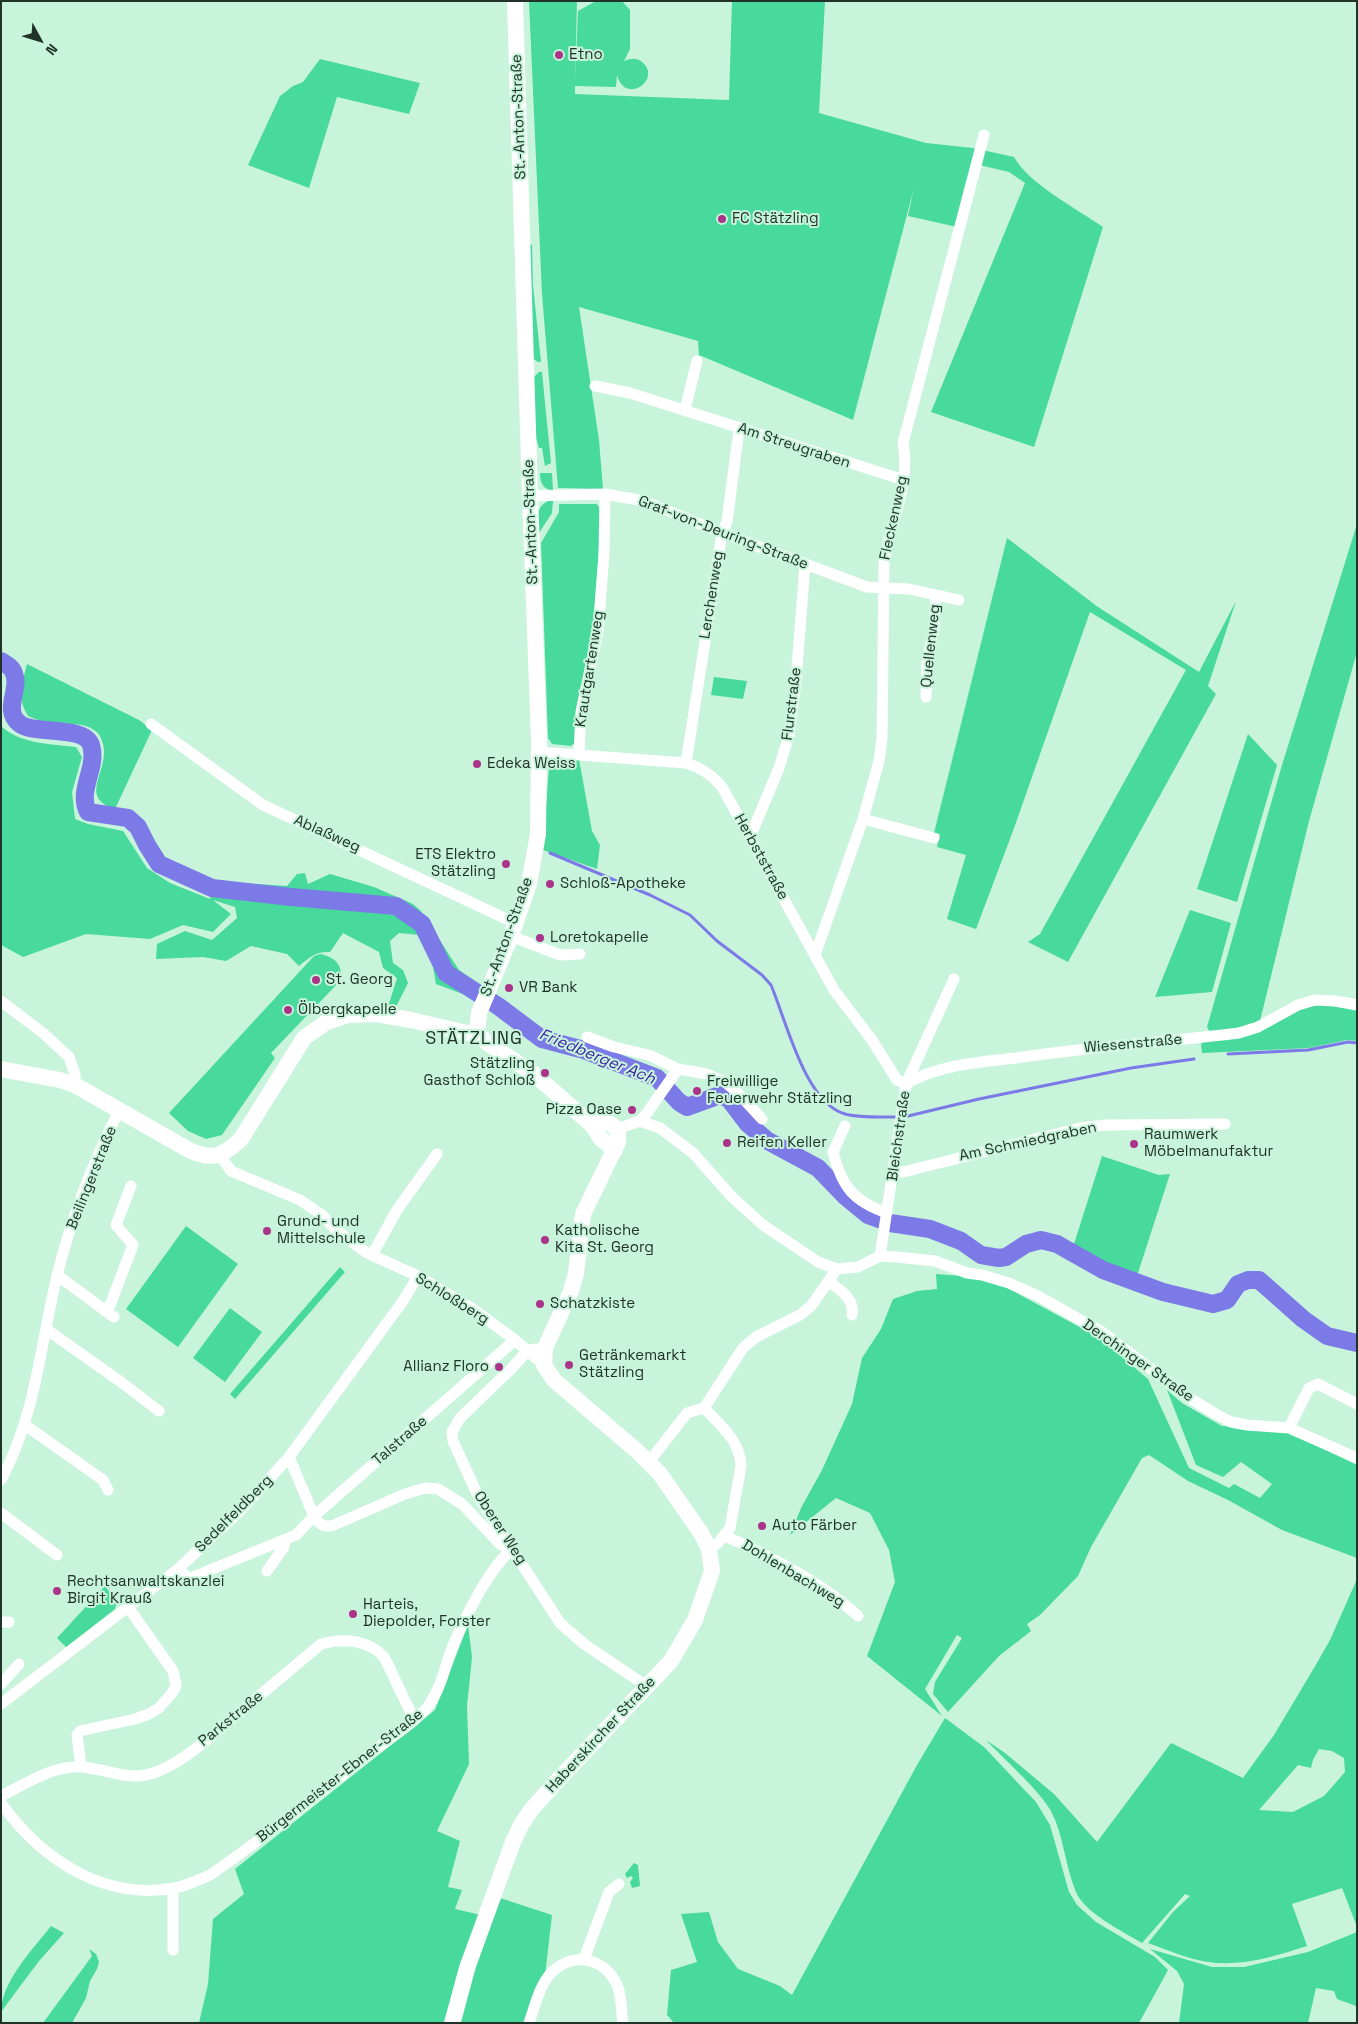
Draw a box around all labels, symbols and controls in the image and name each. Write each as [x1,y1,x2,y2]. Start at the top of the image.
north arrow [15,15,65,65]
text: N [42,40,62,59]
place label: Etno [569,46,603,64]
marker: Etno [553,49,565,61]
street label: St.-Anton-Straße [508,54,530,180]
place label: FC Stätzling [732,210,819,228]
marker: FC Stätzling [716,213,728,225]
street label: Am Streugraben [736,419,852,473]
street label: St.-Anton-Straße [520,459,542,585]
street label: Fleckenweg [876,474,912,562]
street label: Graf-von-Deuring-Straße [635,492,811,574]
street label: Lerchenweg [696,550,728,640]
street label: Quellenweg [918,603,944,689]
street label: Krautgartenweg [572,609,608,729]
street label: Flurstraße [779,666,805,742]
place label: Edeka Weiss [487,755,576,773]
marker: Edeka Weiss [471,758,483,770]
street label: Ablaßweg [291,811,363,857]
street label: Herbststraße [730,811,792,903]
place label: ETS Elektro Stätzling [415,846,496,881]
marker: ETS Elektro Stätzling [500,858,512,870]
street label: St.-Anton-Straße [477,875,537,999]
place label: Schloß-Apotheke [560,875,686,893]
marker: Schloß-Apotheke [544,878,556,890]
place label: Loretokapelle [550,929,649,947]
marker: Loretokapelle [534,932,546,944]
place label: St. Georg [326,971,393,989]
marker: St. Georg [310,974,322,986]
place label: VR Bank [519,979,577,997]
marker: VR Bank [503,982,515,994]
place label: Ölbergkapelle [298,1001,397,1019]
marker: Ölbergkapelle [282,1004,294,1016]
water label: Friedberger Ach [536,1025,658,1089]
district label: STÄTZLING [424,1028,524,1050]
street label: Wiesenstraße [1083,1031,1183,1057]
place label: Stätzling Gasthof Schloß [424,1055,535,1090]
marker: Stätzling Gasthof Schloß [539,1067,551,1079]
place label: Freiwillige Feuerwehr Stätzling [707,1073,852,1108]
marker: Freiwillige Feuerwehr Stätzling [691,1085,703,1097]
street label: Bleichstraße [884,1090,914,1182]
place label: Pizza Oase [546,1101,622,1119]
marker: Pizza Oase [626,1104,638,1116]
street label: Am Schmiedgraben [958,1119,1098,1165]
street label: Beilingerstraße [63,1124,121,1232]
place label: Raumwerk Möbelmanufaktur [1144,1126,1273,1161]
place label: Reifen Keller [737,1134,827,1152]
marker: Reifen Keller [721,1137,733,1149]
marker: Raumwerk Möbelmanufaktur [1128,1138,1140,1150]
place label: Grund- und Mittelschule [277,1213,366,1248]
place label: Katholische Kita St. Georg [555,1222,654,1257]
marker: Grund- und Mittelschule [261,1225,273,1237]
marker: Katholische Kita St. Georg [539,1234,551,1246]
street label: Schloßberg [412,1269,492,1329]
place label: Schatzkiste [550,1295,635,1313]
marker: Schatzkiste [534,1298,546,1310]
street label: Derchinger Straße [1079,1316,1197,1406]
place label: Getränkemarkt Stätzling [579,1347,686,1382]
place label: Allianz Floro [403,1358,489,1376]
marker: Getränkemarkt Stätzling [563,1359,575,1371]
marker: Allianz Floro [493,1361,505,1373]
street label: Talstraße [369,1412,431,1470]
street label: Sedelfeldberg [191,1471,277,1557]
street label: Oberer Weg [470,1488,530,1568]
place label: Auto Färber [772,1517,857,1535]
marker: Auto Färber [756,1520,768,1532]
street label: Dohlenbachweg [738,1536,848,1612]
place label: Rechtsanwaltskanzlei Birgit Krauß [67,1573,225,1608]
marker: Rechtsanwaltskanzlei Birgit Krauß [51,1585,63,1597]
place label: Harteis, Diepolder, Forster [363,1596,491,1631]
marker: Harteis, Diepolder, Forster [347,1608,359,1620]
street label: Haberskircher Straße [542,1673,660,1797]
street label: Parkstraße [195,1687,267,1751]
street label: Bürgermeister-Ebner-Straße [253,1705,427,1847]

